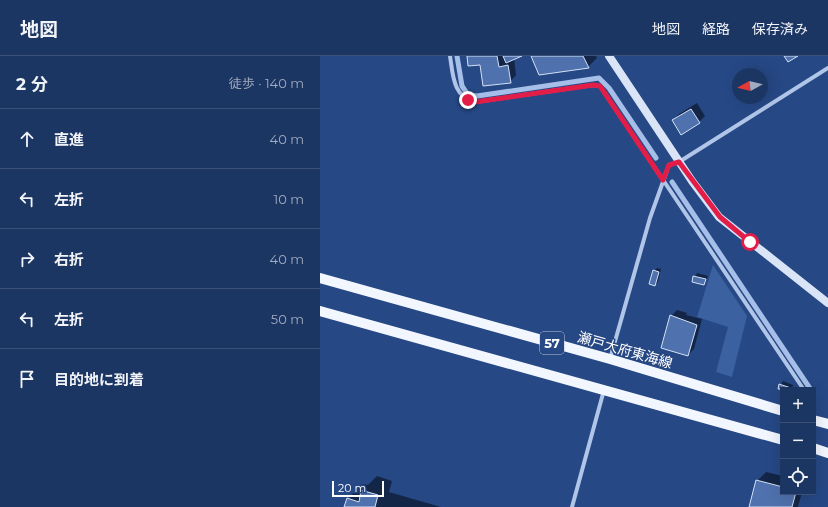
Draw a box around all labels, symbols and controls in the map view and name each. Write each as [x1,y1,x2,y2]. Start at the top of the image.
text: 地図 [20,18,58,41]
text: 地図 [652,20,680,38]
text: 経路 [702,20,730,38]
text: 保存済み [752,20,808,38]
north arrow [732,68,768,104]
text: 2 分 [16,74,48,94]
text: 徒歩 · 140 m [229,75,304,91]
route end [459,91,477,109]
icon: ahead [16,128,38,150]
text: 直進 [54,130,84,149]
text: 40 m [270,131,304,147]
icon: left [16,188,38,210]
text: 左折 [54,190,84,209]
text: 10 m [274,191,304,207]
route start [741,233,759,251]
icon: right [16,248,38,270]
text: 右折 [54,250,84,269]
text: 40 m [270,251,304,267]
icon: left [16,308,38,330]
text: 左折 [54,310,84,329]
text: 50 m [271,311,304,327]
street label: 瀬戸大府東海線 [575,328,675,372]
road number: 57 [540,332,564,354]
icon: arrive [16,368,38,390]
text: 目的地に到着 [54,370,144,389]
map controls [780,387,816,495]
button: + [780,387,816,423]
button: − [780,423,816,459]
button: locate [780,459,816,495]
scale bar [332,479,384,498]
text: 20 m [338,481,366,495]

